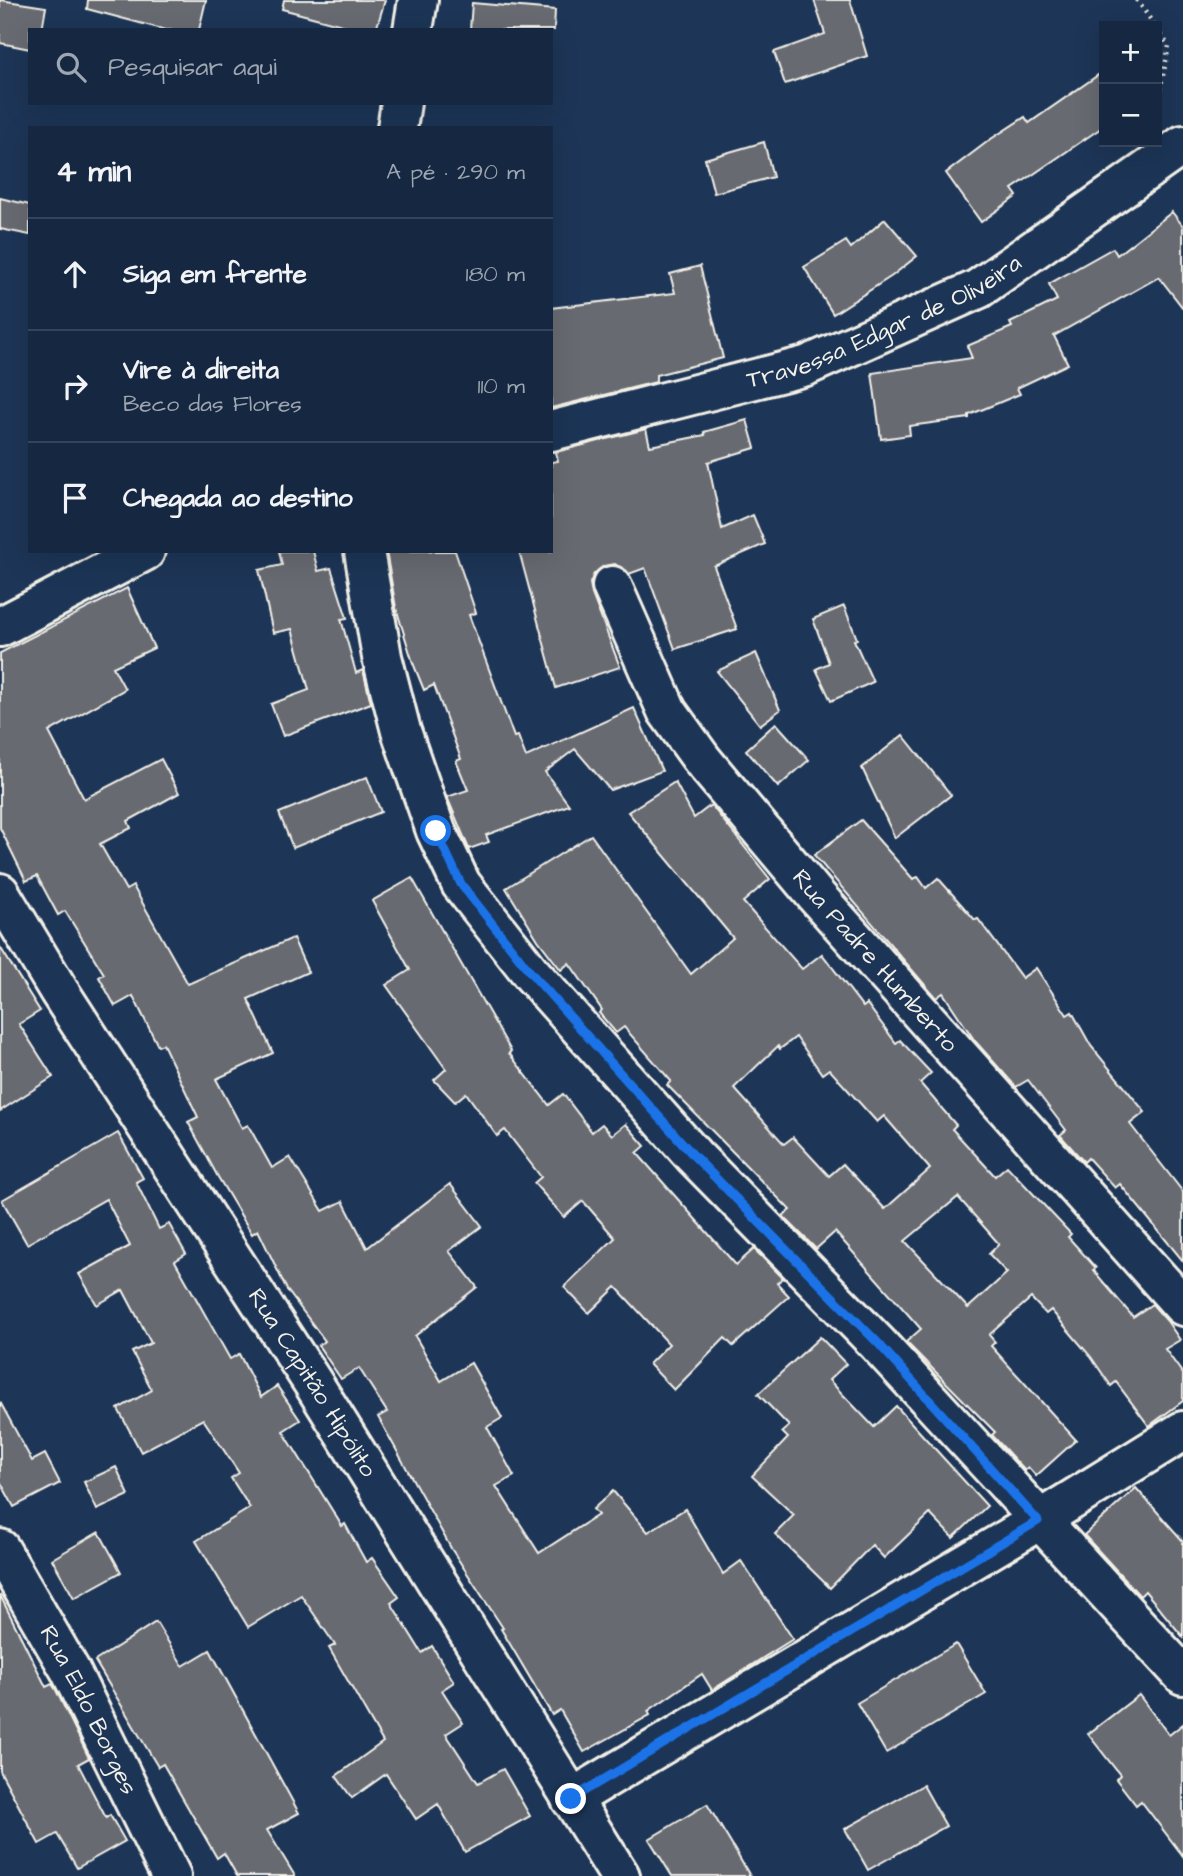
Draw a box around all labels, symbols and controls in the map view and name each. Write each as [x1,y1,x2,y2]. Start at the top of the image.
map controls [1099,21,1162,147]
button: + [1099,21,1162,84]
search box [28,28,553,105]
icon: search [52,48,90,86]
text: Pesquisar aqui [108,49,277,85]
button: − [1099,84,1162,147]
text: 4 min [56,151,131,193]
text: A pé · 290 m [386,156,525,188]
street label: Travessa Edgar de Oliveira [743,246,1028,397]
icon: ahead [56,255,94,293]
text: Siga em frente [123,256,307,292]
text: 180 m [466,258,525,290]
text: Vire à direita [123,352,279,388]
icon: right [56,367,94,405]
text: 110 m [477,370,525,402]
text: Beco das Flores [123,388,302,420]
icon: arrive [56,479,94,517]
text: Chegada ao destino [123,480,353,516]
route start [420,815,451,846]
street label: Rua Padre Humberto [784,862,966,1061]
street label: Rua Capitão Hipólito [239,1282,385,1485]
street label: Rua Eldo Borges [31,1619,146,1801]
route end [555,1783,586,1814]

